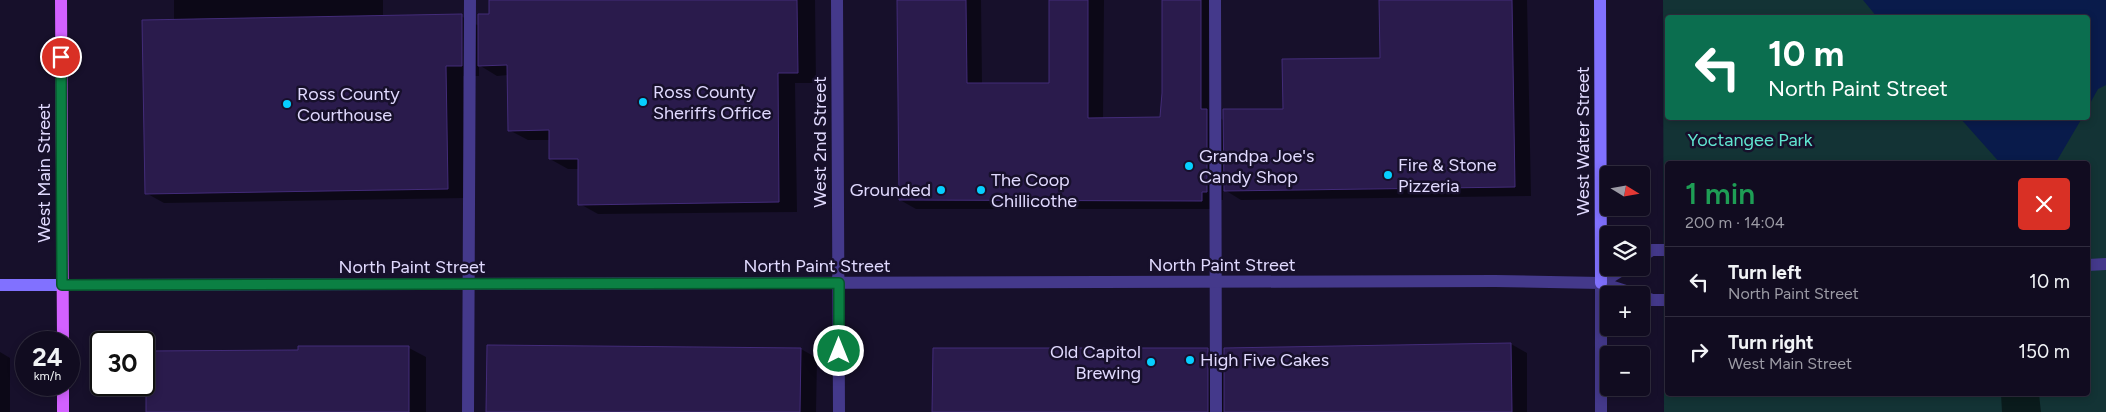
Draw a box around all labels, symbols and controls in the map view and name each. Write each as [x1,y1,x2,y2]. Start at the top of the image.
text: 10 m [1768,33,1844,75]
icon: left [1685,35,1750,100]
pin [40,36,82,78]
icon: arrive [47,43,75,71]
street label: West Water Street [1572,66,1594,216]
text: North Paint Street [1768,75,1948,102]
street label: West 2nd Street [809,76,831,208]
place label: Ross County Sheriffs Office [653,81,771,124]
place label: Ross County Courthouse [297,83,400,126]
marker: Ross County Sheriffs Office [637,96,649,108]
marker: Ross County Courthouse [281,98,293,110]
street label: West Main Street [33,103,55,243]
park label: Yoctangee Park [1688,129,1813,151]
place label: Grandpa Joe's Candy Shop [1199,145,1314,188]
place label: Fire & Stone Pizzeria [1398,154,1497,197]
marker: Grandpa Joe's Candy Shop [1183,160,1195,172]
north arrow [1600,166,1650,216]
map controls [1600,166,1650,396]
place label: The Coop Chillicothe [991,169,1077,212]
marker: Fire & Stone Pizzeria [1382,169,1394,181]
text: 1 min [1685,175,1755,212]
button: close [2018,178,2070,230]
place label: Grounded [850,179,931,201]
marker: Grounded [935,184,947,196]
marker: The Coop Chillicothe [975,184,987,196]
text: 200 m · 14:04 [1685,213,1785,232]
button: layers [1600,226,1650,276]
street label: North Paint Street [1148,254,1296,276]
street label: North Paint Street [743,255,891,277]
street label: North Paint Street [338,256,486,278]
text: Turn left [1728,261,1802,284]
icon: left [1685,268,1713,296]
text: 10 m [2029,270,2070,293]
text: North Paint Street [1728,284,1859,303]
button: + [1600,286,1650,336]
position arrow [812,324,864,376]
speed limit sign: 30 [90,331,155,396]
text: Turn right [1728,331,1814,354]
icon: right [1685,338,1713,366]
text: 150 m [2018,340,2070,363]
place label: Old Capitol Brewing [1050,341,1141,384]
text: 24 [32,342,63,372]
button: − [1600,346,1650,396]
place label: High Five Cakes [1200,349,1329,371]
marker: High Five Cakes [1184,354,1196,366]
text: West Main Street [1728,354,1852,373]
marker: Old Capitol Brewing [1145,356,1157,368]
text: km/h [34,369,61,383]

